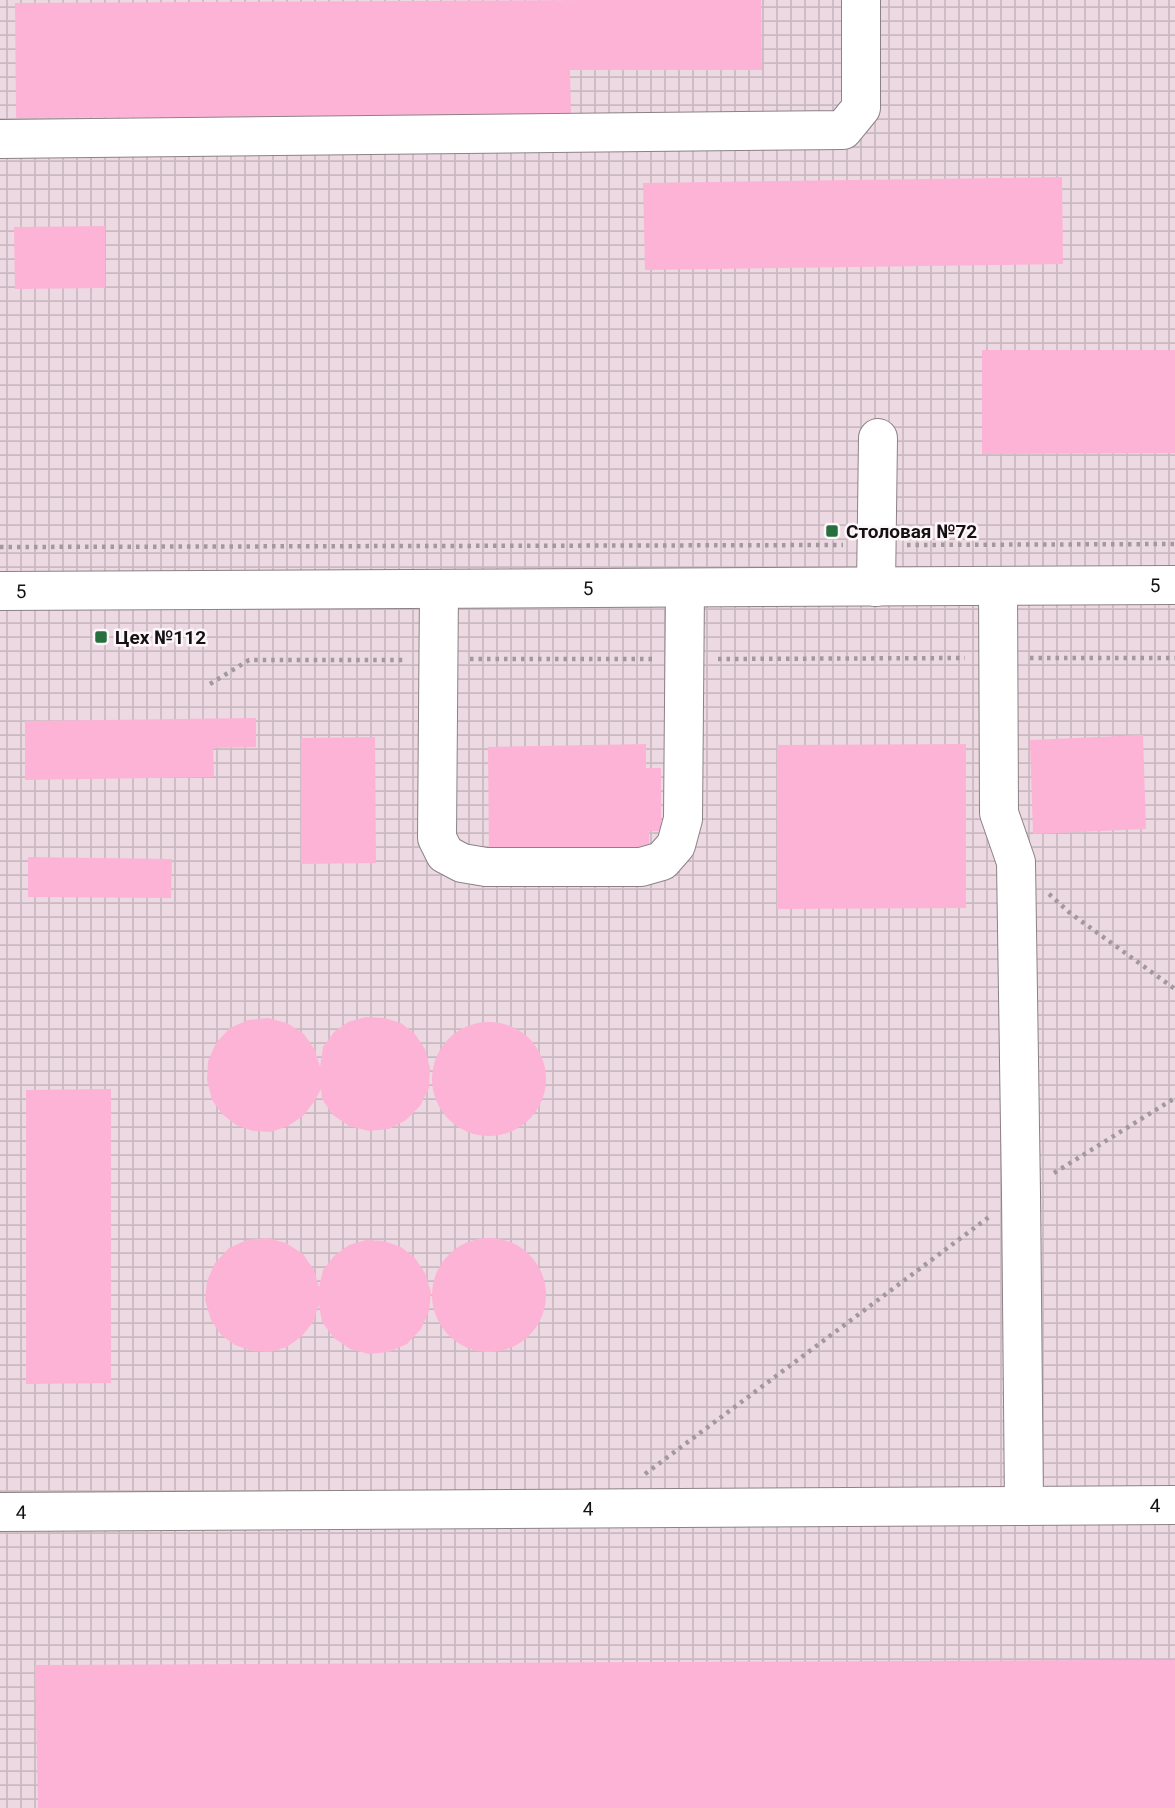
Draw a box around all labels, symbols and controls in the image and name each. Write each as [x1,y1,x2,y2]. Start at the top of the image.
place label: Столовая №72 [846,520,977,543]
marker: Столовая №72 [824,523,840,539]
street label: 5 [1150,574,1160,597]
street label: 5 [583,576,593,600]
street label: 5 [16,579,26,602]
place label: Цех №112 [115,626,206,649]
marker: Цех №112 [93,629,109,645]
street label: 4 [1150,1494,1161,1517]
street label: 4 [583,1497,594,1520]
street label: 4 [16,1500,27,1523]

